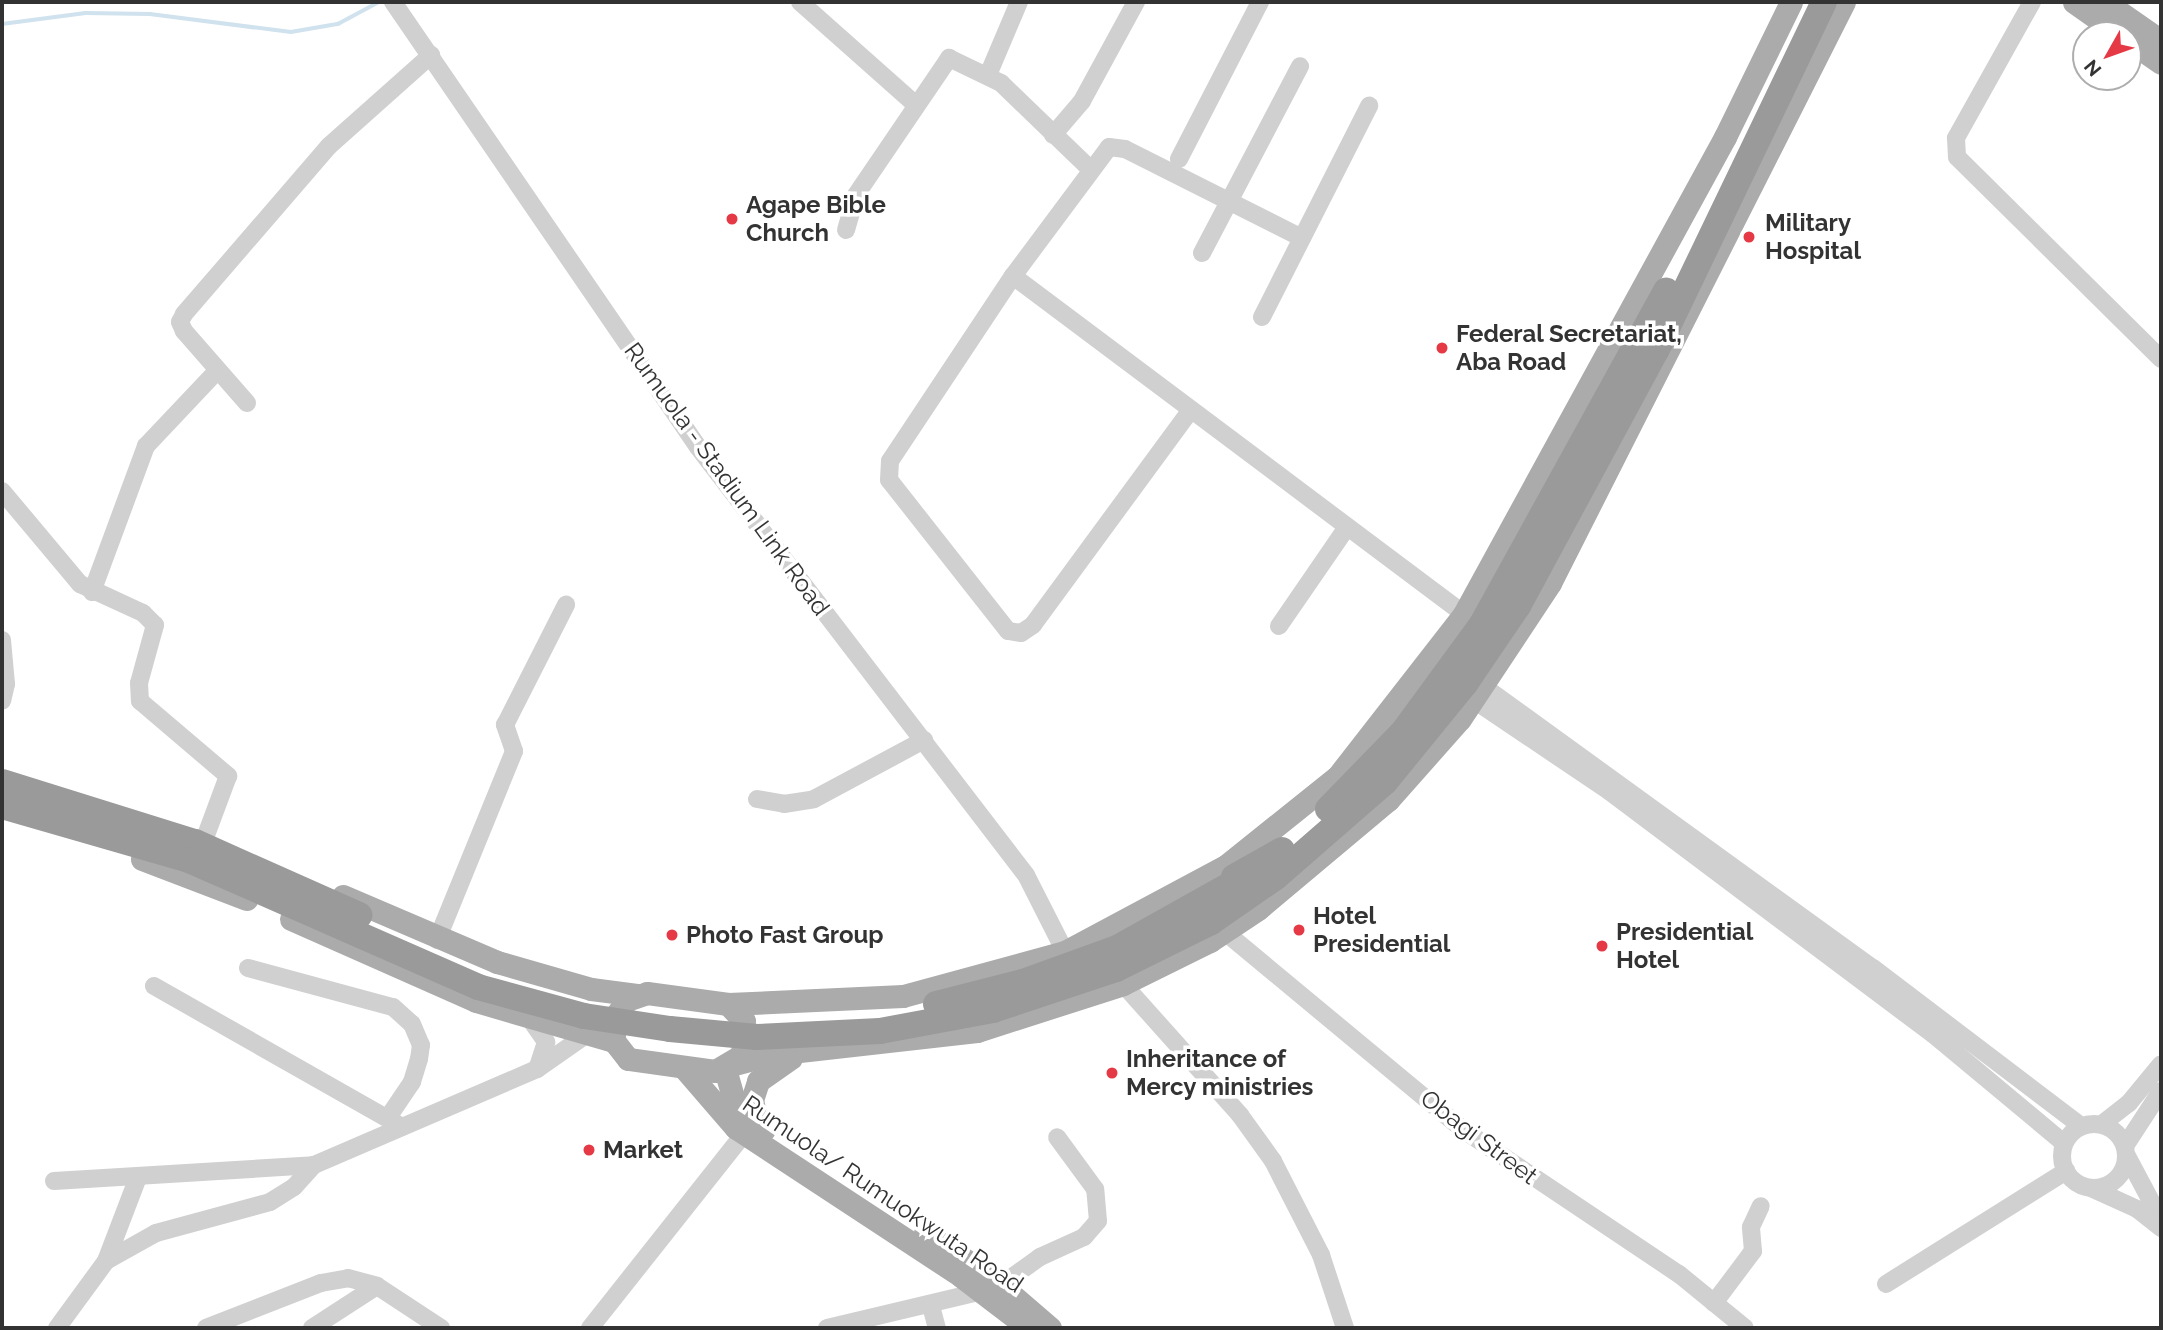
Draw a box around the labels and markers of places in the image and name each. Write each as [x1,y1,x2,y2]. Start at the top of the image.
place label: Agape Bible Church [746,191,886,247]
place label: Military Hospital [1765,209,1861,265]
marker: Agape Bible Church [724,211,740,227]
marker: Military Hospital [1739,227,1759,247]
place label: Federal Secretariat, Aba Road [1456,320,1682,376]
marker: Federal Secretariat, Aba Road [1434,340,1450,356]
place label: Hotel Presidential [1313,902,1450,958]
place label: Presidential Hotel [1616,918,1753,974]
place label: Photo Fast Group [686,921,884,949]
marker: Hotel Presidential [1291,922,1307,938]
marker: Photo Fast Group [664,927,680,943]
marker: Presidential Hotel [1594,938,1610,954]
place label: Inheritance of Mercy ministries [1126,1045,1314,1101]
marker: Inheritance of Mercy ministries [1104,1065,1120,1081]
place label: Market [603,1136,683,1164]
marker: Market [581,1142,597,1158]

